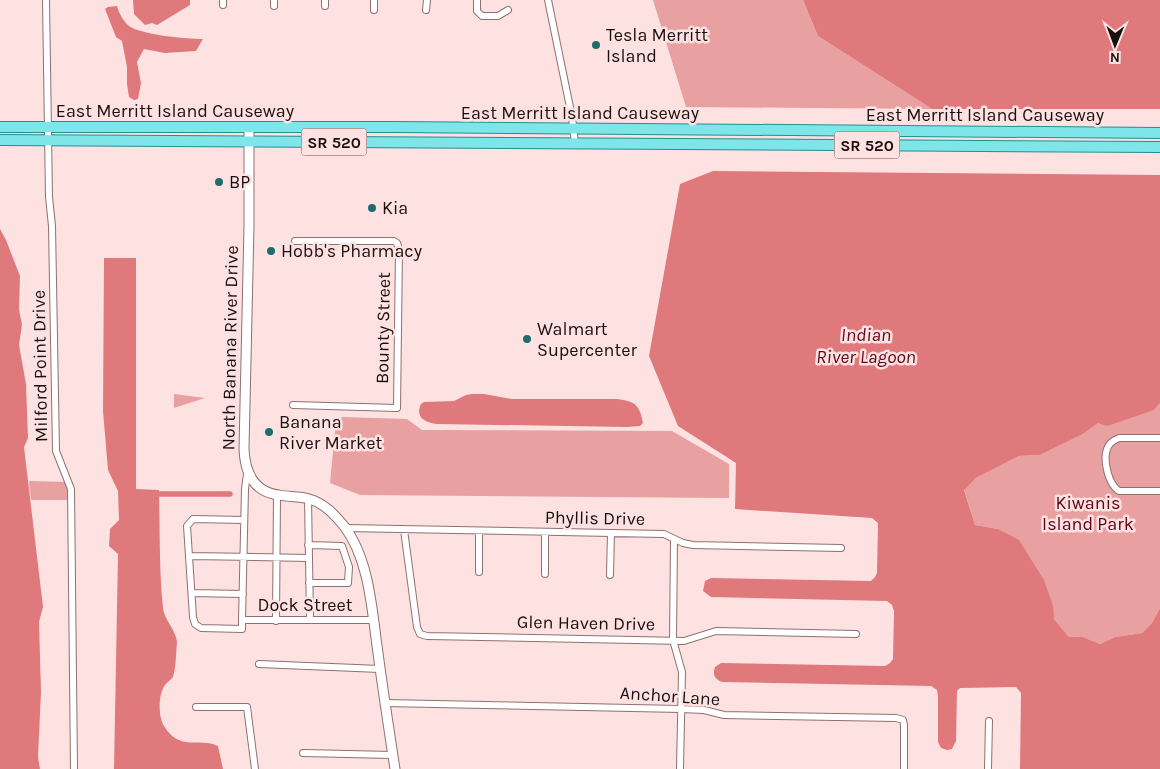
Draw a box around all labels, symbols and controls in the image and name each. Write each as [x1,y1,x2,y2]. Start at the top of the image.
north arrow [1090,20,1140,70]
place label: Tesla Merritt Island [606,24,708,67]
marker: Tesla Merritt Island [590,39,602,51]
text: N [1110,49,1120,66]
street label: East Merritt Island Causeway [56,100,295,122]
street label: East Merritt Island Causeway [461,102,700,124]
street label: East Merritt Island Causeway [866,104,1105,126]
road number: SR 520 [302,128,366,156]
road number: SR 520 [834,132,900,158]
place label: BP [229,171,250,193]
marker: BP [213,176,225,188]
place label: Kia [382,197,408,219]
marker: Kia [366,202,378,214]
place label: Hobb's Pharmacy [281,240,423,262]
street label: North Banana River Drive [217,245,243,451]
marker: Hobb's Pharmacy [265,245,277,257]
street label: Bounty Street [371,272,395,384]
street label: Milford Point Drive [28,290,52,442]
place label: Walmart Supercenter [537,318,637,361]
water label: Indian River Lagoon [816,324,916,368]
marker: Walmart Supercenter [521,333,533,345]
place label: Banana River Market [279,411,383,454]
marker: Banana River Market [263,426,275,438]
park label: Kiwanis Island Park [1042,492,1134,535]
street label: Phyllis Drive [545,506,645,530]
street label: Dock Street [258,594,353,616]
street label: Glen Haven Drive [517,611,655,635]
street label: Anchor Lane [619,682,721,710]

